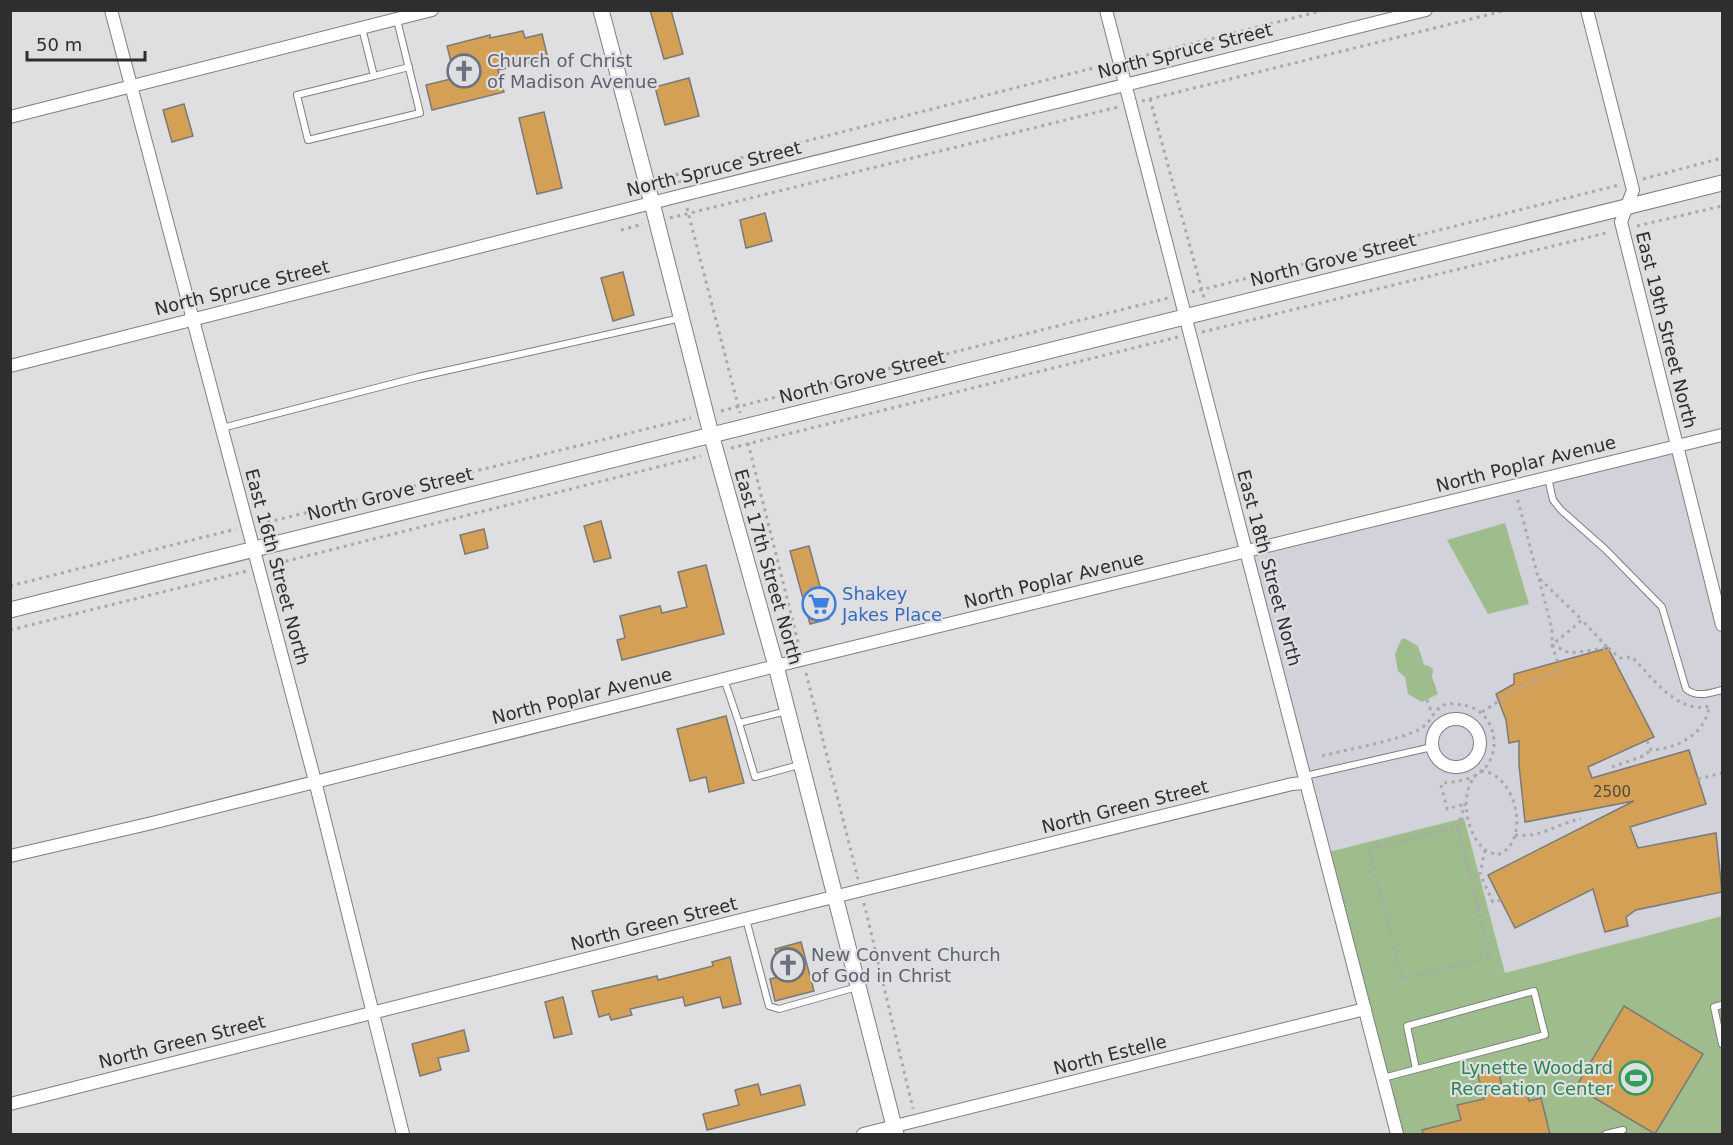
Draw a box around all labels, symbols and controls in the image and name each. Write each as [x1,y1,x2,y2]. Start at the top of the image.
street label: North Spruce Street [1095,19,1274,82]
scale bar [27,24,146,62]
text: 50 m [36,34,82,55]
place label: Church of Christ of Madison Avenue [487,50,657,92]
church icon: Church of Christ of Madison Avenue [446,53,482,89]
street label: North Spruce Street [624,137,803,200]
street label: North Grove Street [1248,229,1418,290]
street label: East 19th Street North [1632,229,1701,431]
street label: North Spruce Street [152,256,331,319]
street label: North Grove Street [777,346,947,407]
street label: North Poplar Avenue [1434,431,1618,496]
street label: North Grove Street [305,463,475,524]
street label: East 16th Street North [241,466,314,667]
street label: East 17th Street North [730,467,806,667]
street label: East 18th Street North [1233,467,1306,668]
street label: North Poplar Avenue [962,547,1146,612]
place label: Shakey Jakes Place [841,583,942,625]
supermarket icon: Shakey Jakes Place [801,586,837,622]
street label: North Poplar Avenue [490,663,674,728]
street label: North Green Street [1039,776,1210,837]
house number: 2500 [1593,783,1631,801]
street label: North Green Street [568,893,739,954]
place label: New Convent Church of God in Christ [811,944,1001,986]
church icon: New Convent Church of God in Christ [770,947,806,983]
street label: North Green Street [96,1011,267,1072]
street label: North Estelle [1051,1030,1169,1079]
place label: Lynette Woodard Recreation Center [1450,1057,1614,1099]
sports icon: Lynette Woodard Recreation Center [1618,1060,1654,1096]

